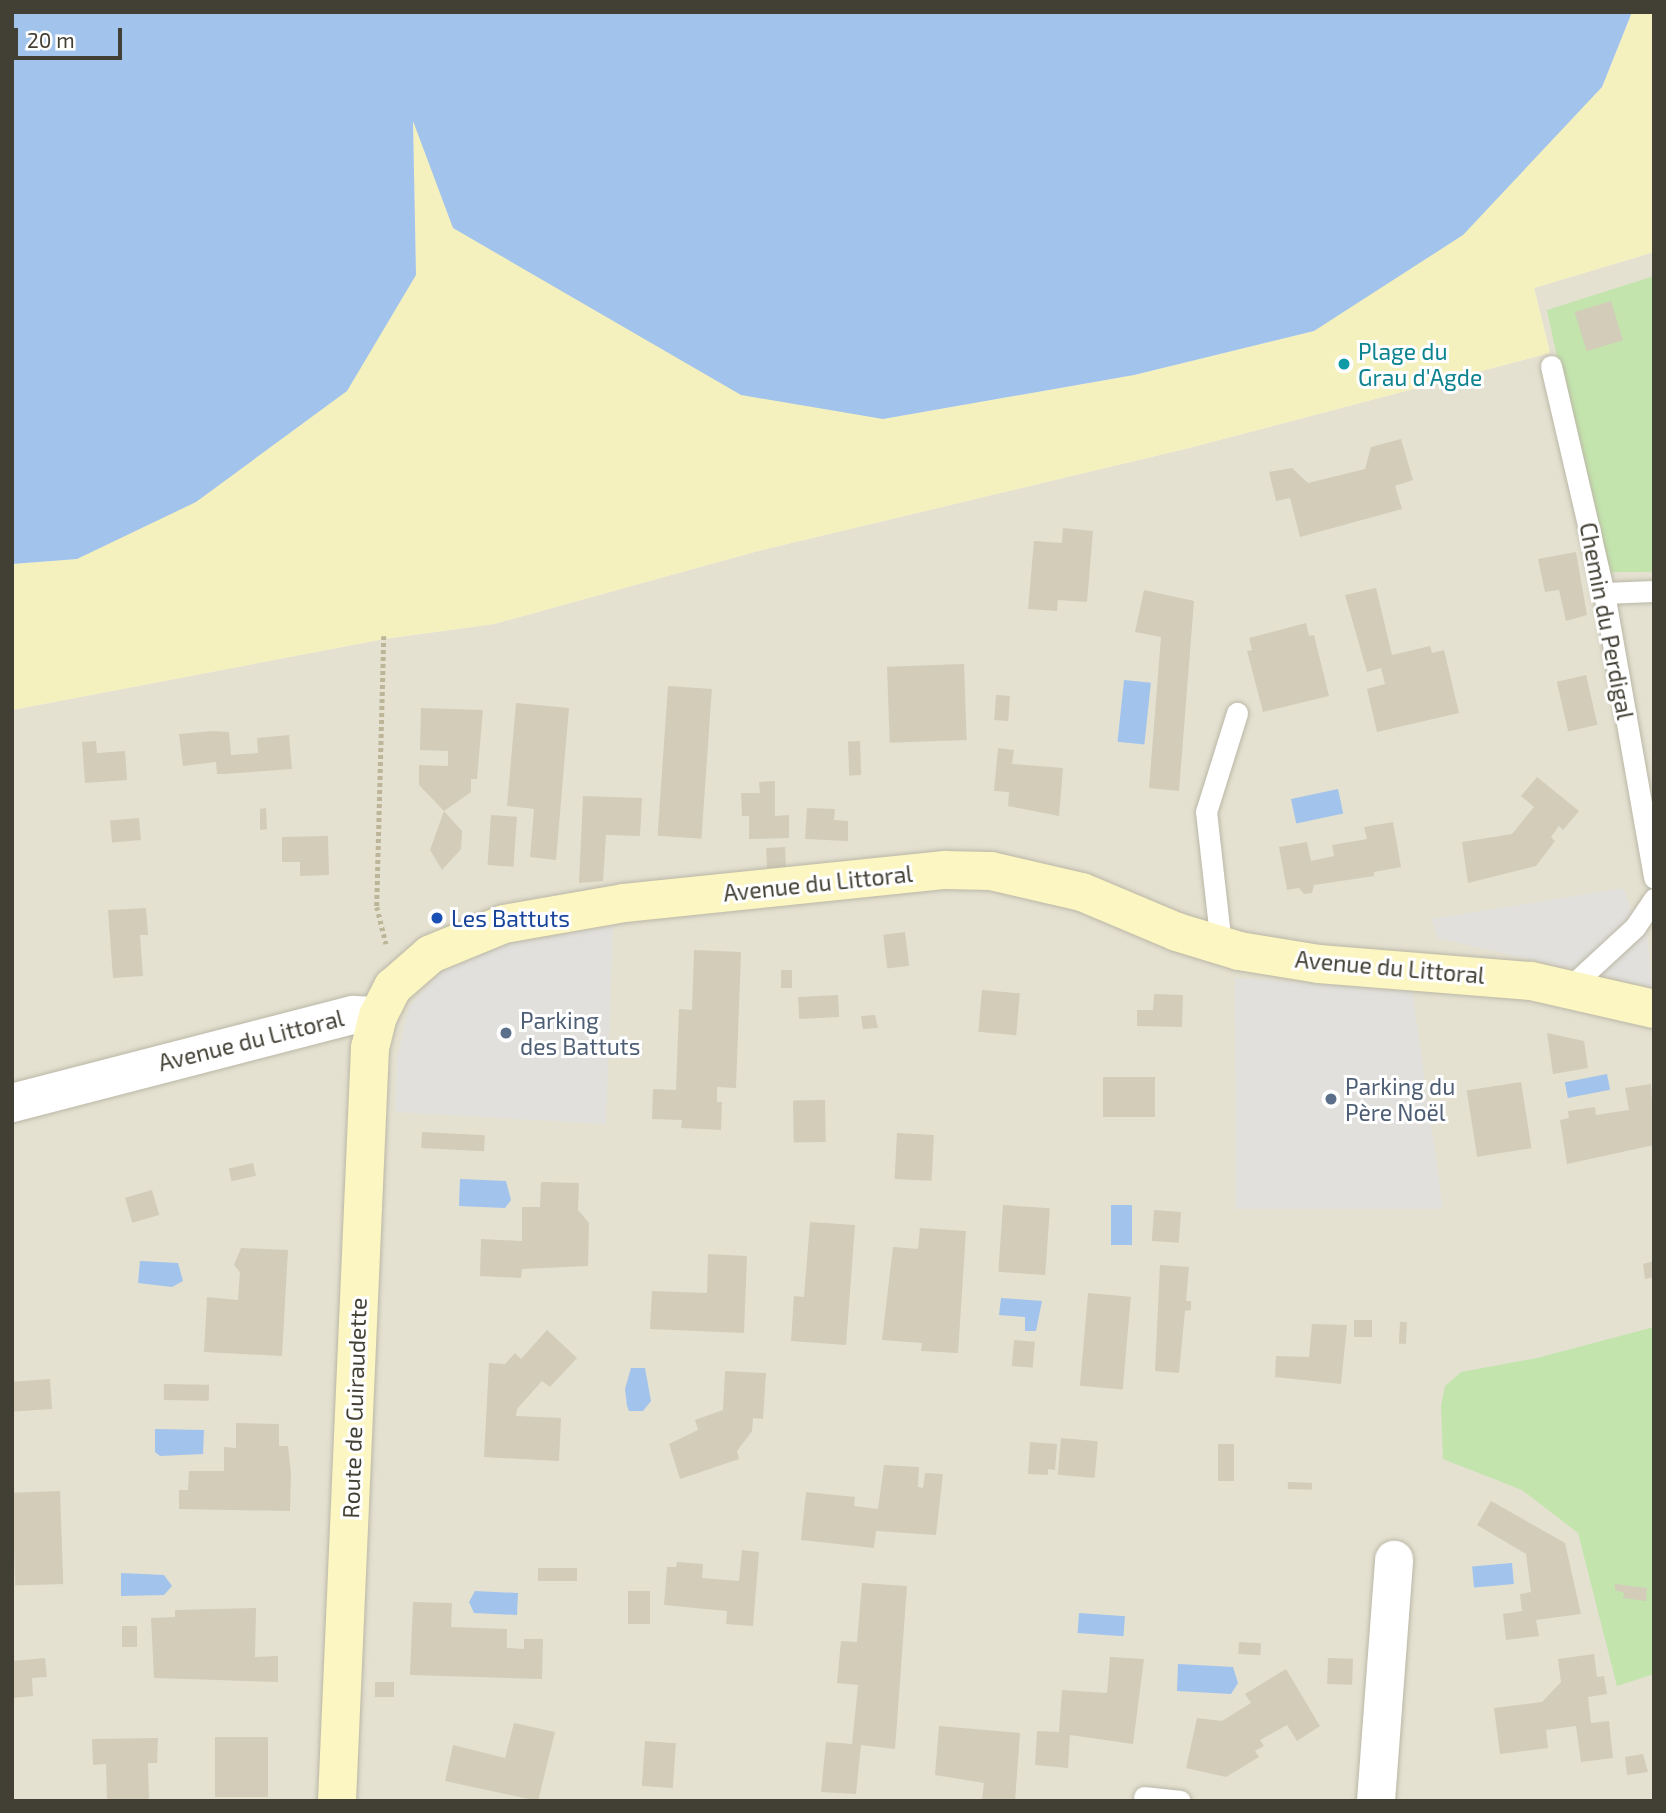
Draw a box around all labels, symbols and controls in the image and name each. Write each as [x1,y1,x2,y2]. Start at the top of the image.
scale bar [18,14,126,58]
text: 20 m [27,27,75,52]
place label: Plage du Grau d'Agde [1358,337,1482,391]
marker: Plage du Grau d'Agde [1336,356,1352,372]
street label: Chemin du Perdigal [1574,520,1640,722]
street label: Avenue du Littoral [722,859,914,907]
place label: Les Battuts [451,904,570,932]
marker: Les Battuts [429,910,445,926]
street label: Avenue du Littoral [1294,945,1486,989]
street label: Avenue du Littoral [155,1004,347,1076]
place label: Parking des Battuts [520,1006,640,1060]
marker: Parking des Battuts [498,1025,514,1041]
place label: Parking du Père Noël [1345,1072,1455,1126]
marker: Parking du Père Noël [1323,1091,1339,1107]
street label: Route de Guiraudette [336,1297,372,1519]

